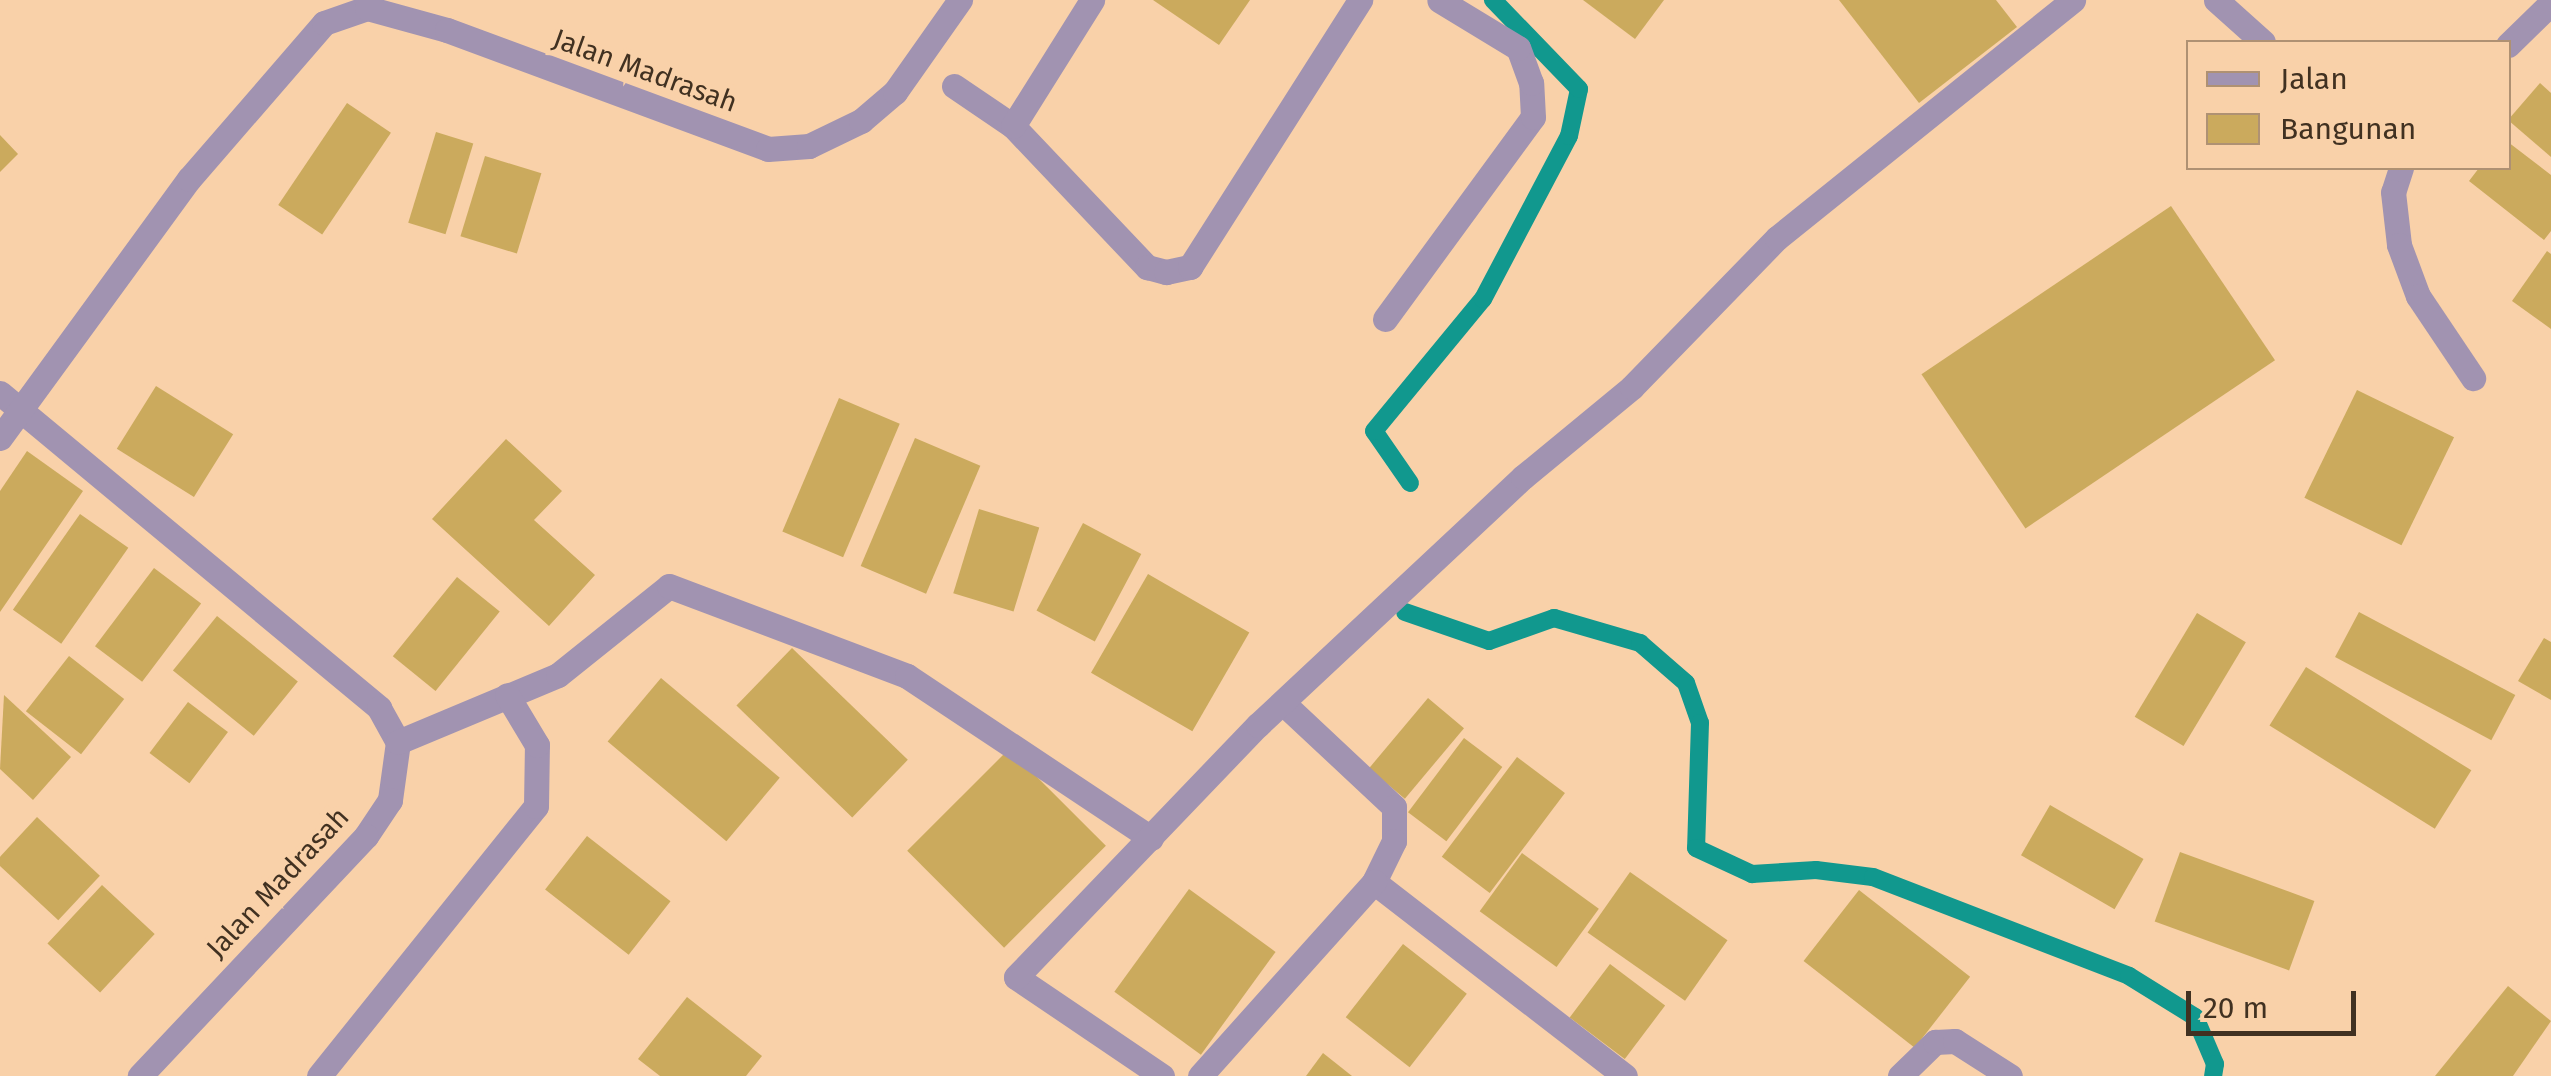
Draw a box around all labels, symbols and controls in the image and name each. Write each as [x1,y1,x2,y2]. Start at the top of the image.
street label: Jalan Madrasah [548,22,742,120]
legend [2186,40,2511,170]
text: Jalan [2280,61,2348,97]
text: Bangunan [2280,111,2416,147]
street label: Jalan Madrasah [200,801,356,965]
scale bar [2191,971,2361,1033]
text: 20 m [2203,990,2268,1026]

